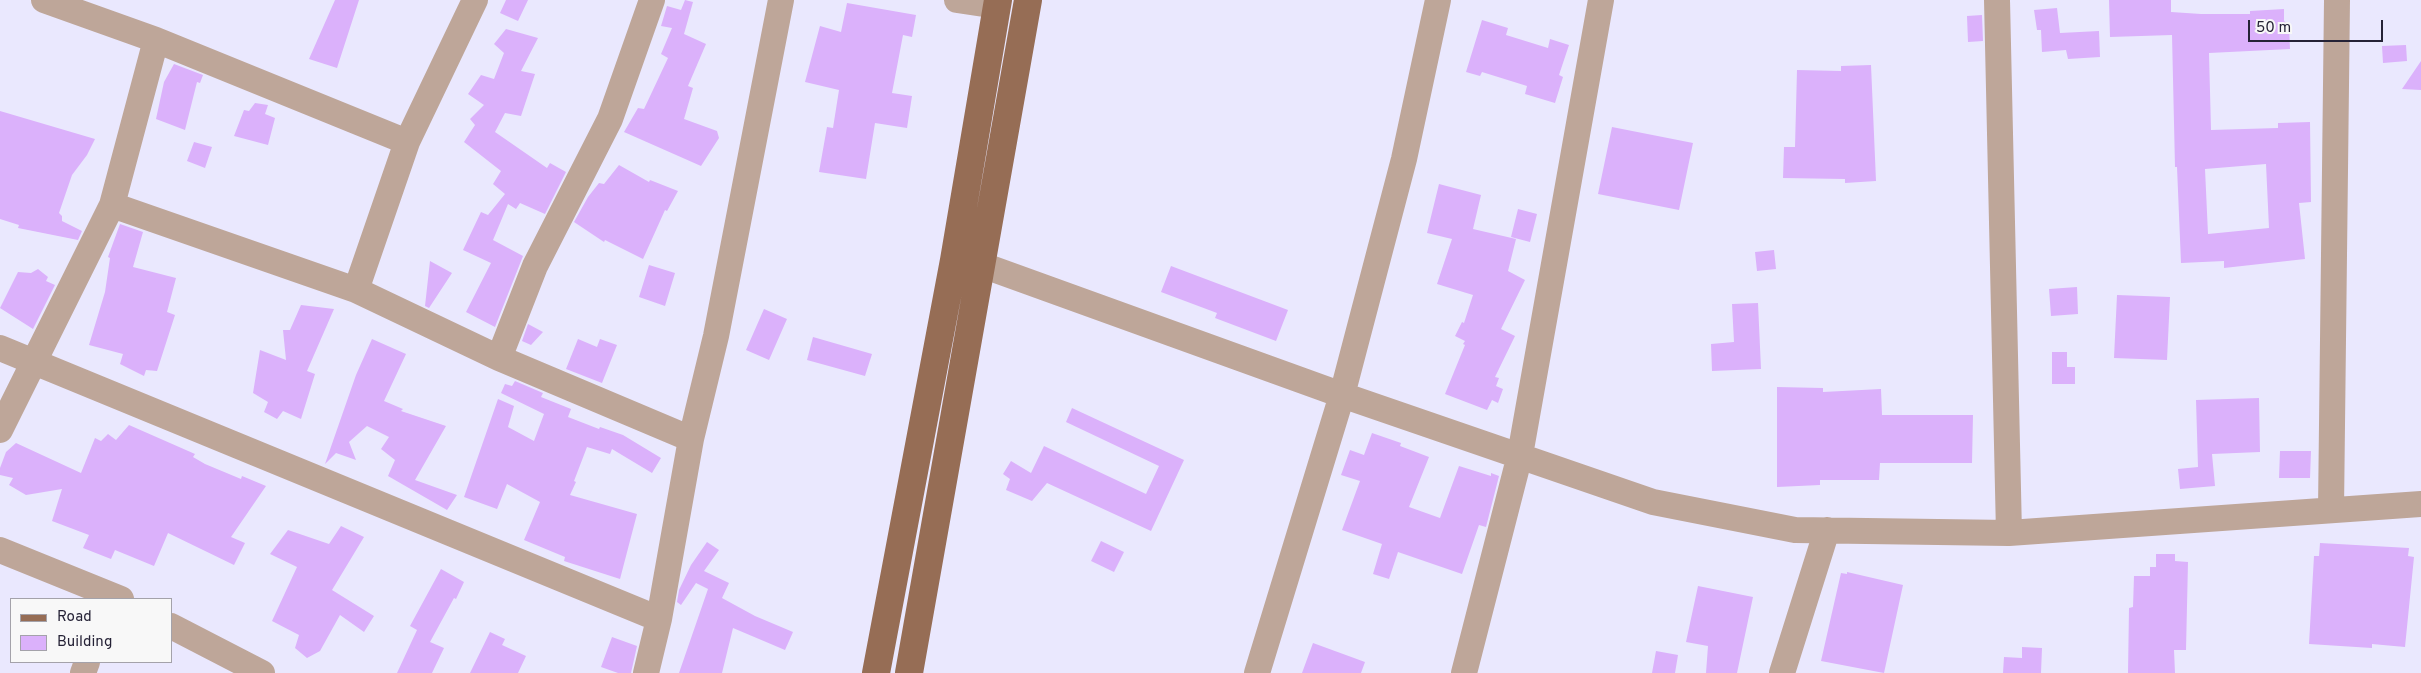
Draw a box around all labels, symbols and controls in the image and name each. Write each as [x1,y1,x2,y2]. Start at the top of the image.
scale bar [2251,10,2386,42]
text: 50 m [2256,19,2291,38]
legend [10,598,172,663]
text: Road [57,608,92,627]
text: Building [57,633,112,652]

